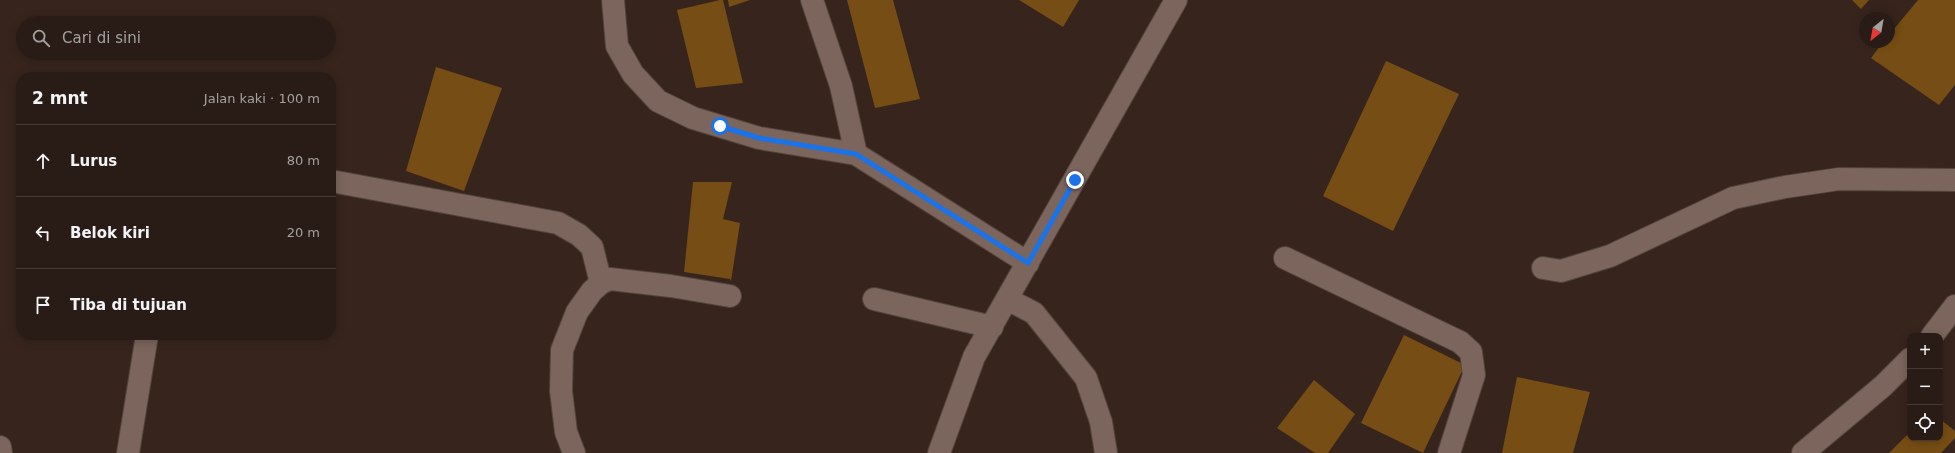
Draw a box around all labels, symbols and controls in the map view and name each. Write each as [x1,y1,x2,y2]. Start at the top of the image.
north arrow [1859,12,1895,48]
search box [16,16,336,60]
icon: search [30,27,52,49]
text: Cari di sini [62,29,141,47]
text: 2 mnt [32,88,88,108]
text: Jalan kaki · 100 m [204,91,320,106]
route start [711,117,729,135]
icon: ahead [32,150,54,172]
text: Lurus [70,152,117,170]
text: 80 m [287,153,320,168]
route end [1066,171,1084,189]
icon: left [32,222,54,244]
text: Belok kiri [70,224,150,242]
text: 20 m [287,225,320,240]
icon: arrive [32,294,54,316]
text: Tiba di tujuan [70,296,187,314]
map controls [1907,333,1943,441]
button: + [1907,333,1943,369]
button: − [1907,369,1943,405]
button: locate [1907,405,1943,441]

